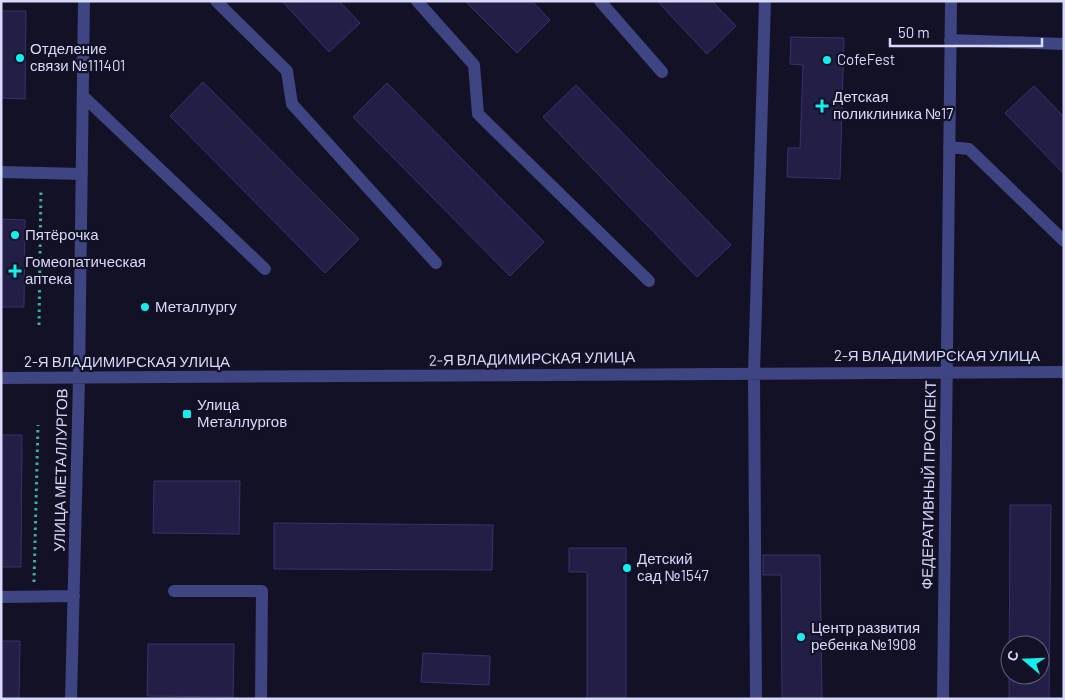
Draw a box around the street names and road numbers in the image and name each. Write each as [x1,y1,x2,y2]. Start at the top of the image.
street label: 2-Я ВЛАДИМИРСКАЯ УЛИЦА [834,346,1040,364]
street label: 2-Я ВЛАДИМИРСКАЯ УЛИЦА [429,347,635,369]
street label: 2-Я ВЛАДИМИРСКАЯ УЛИЦА [24,352,230,370]
street label: ФЕДЕРАТИВНЫЙ ПРОСПЕКТ [917,380,939,590]
street label: УЛИЦА МЕТАЛЛУРГОВ [50,388,70,552]

